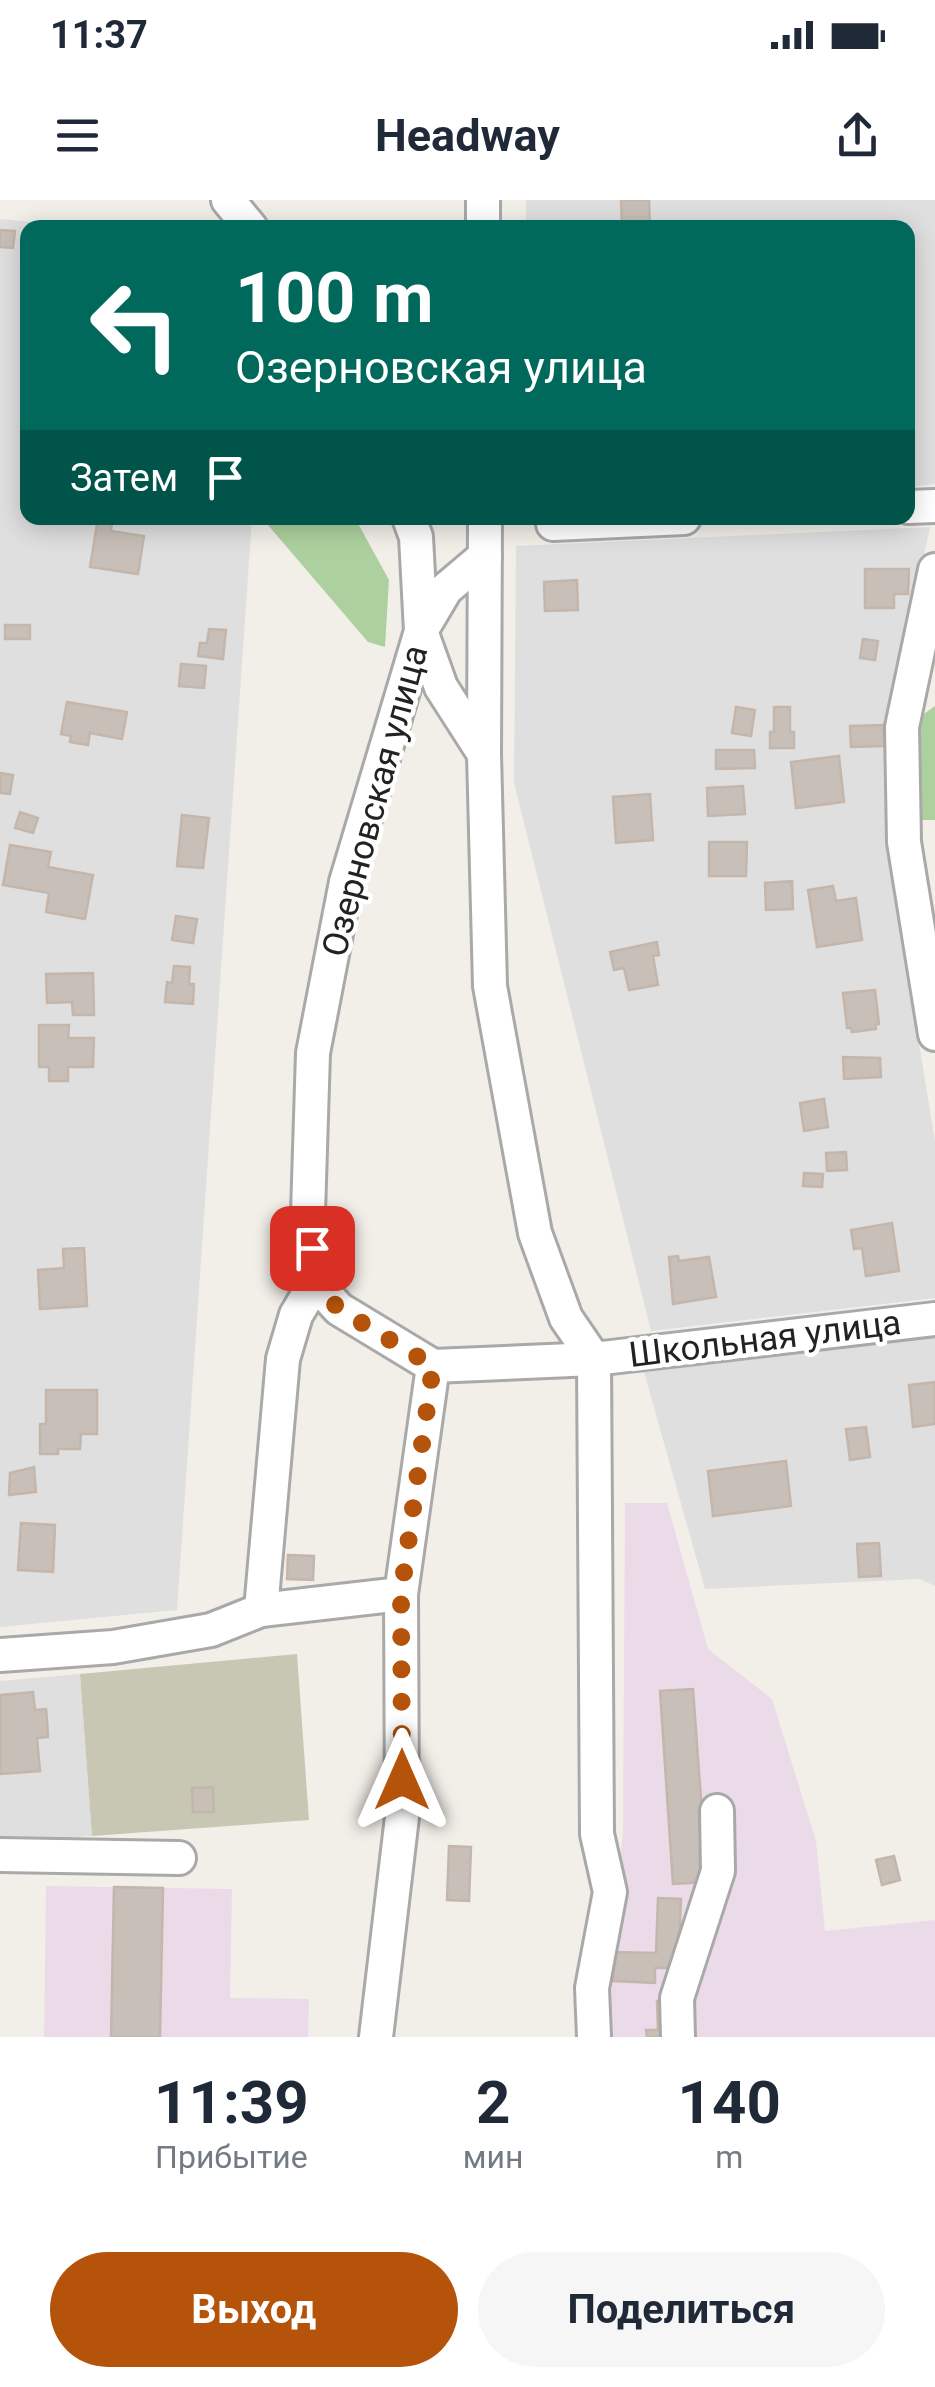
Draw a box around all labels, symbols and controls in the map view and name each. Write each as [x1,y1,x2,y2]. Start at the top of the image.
text: 11:37 [50,13,148,57]
icon: menu [50,108,105,163]
icon: share [830,108,885,163]
text: Headway [375,109,560,162]
text: 100 m [235,257,434,339]
icon: left [70,260,200,390]
text: Озерновская улица [235,341,647,394]
icon: arrive [198,450,253,505]
text: Затем [70,456,178,500]
street label: Озерновская улица [314,641,436,961]
pin [270,1206,355,1291]
icon: arrive [285,1221,340,1276]
street label: Школьная улица [627,1302,903,1376]
position arrow [350,1728,454,1832]
text: 11:39 [154,2067,309,2138]
text: 2 [476,2067,510,2138]
text: 140 [678,2067,781,2138]
text: Прибытие [155,2138,308,2176]
text: мин [463,2138,523,2176]
text: m [715,2138,743,2176]
button: Выход [50,2252,458,2367]
button: Поделиться [478,2252,885,2367]

